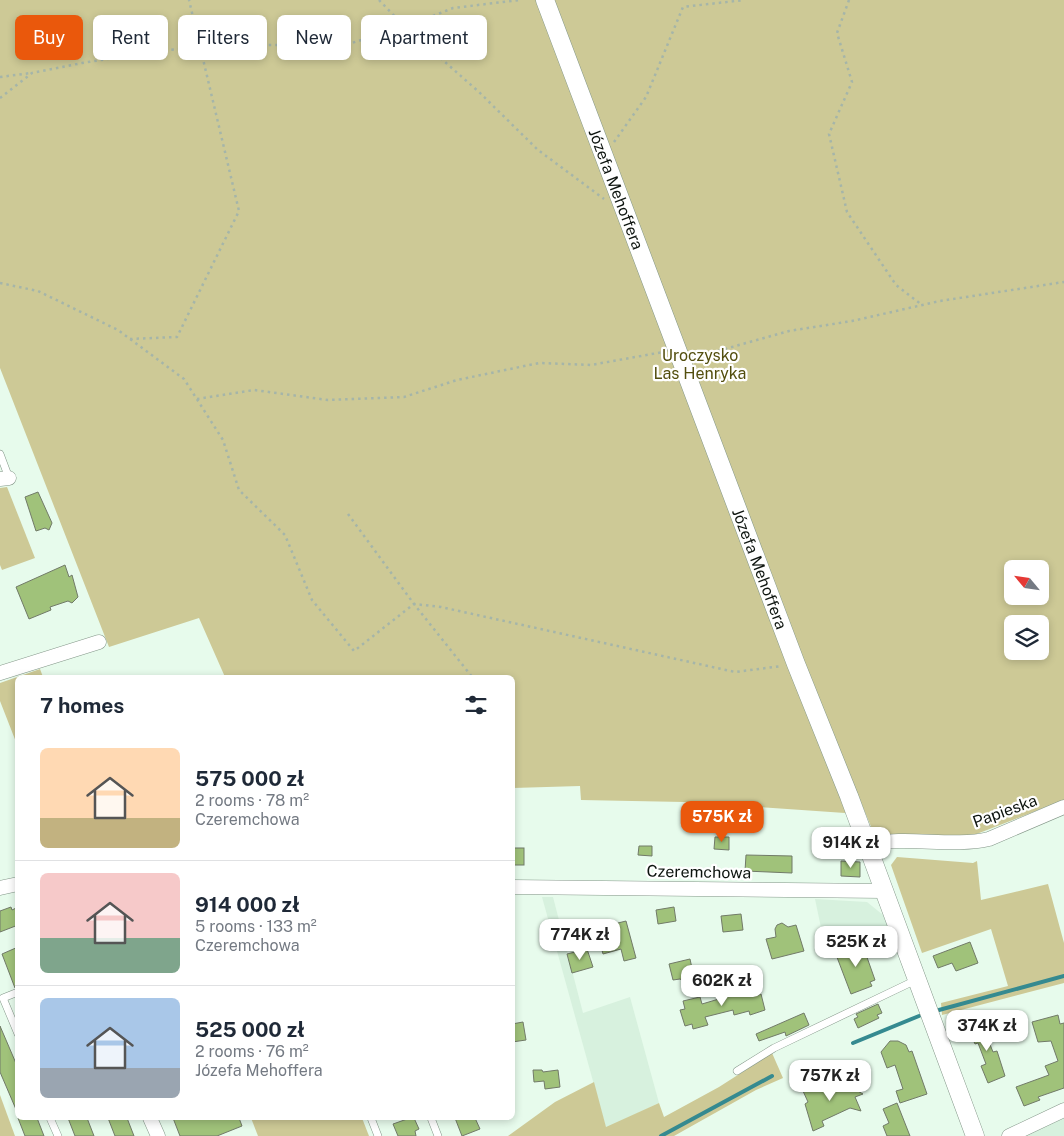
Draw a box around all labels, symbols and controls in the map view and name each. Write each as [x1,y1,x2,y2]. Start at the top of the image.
chip: Buy [15,15,83,60]
chip: Rent [93,15,168,60]
chip: Filters [178,15,267,60]
chip: New [277,15,351,60]
chip: Apartment [361,15,487,60]
street label: Józefa Mehoffera [585,126,648,252]
park label: Uroczysko Las Henryka [654,346,746,383]
street label: Józefa Mehoffera [728,506,791,632]
north arrow [1004,560,1049,605]
map controls [1004,560,1049,660]
button: layers [1004,615,1049,660]
icon: filters [462,691,490,719]
text: 7 homes [40,693,124,718]
text: 575 000 zł [195,766,305,791]
icon: home [80,768,140,828]
text: 2 rooms · 78 m² [195,791,309,810]
street label: Papieska [970,791,1040,831]
pin: 575K zł [676,800,768,843]
text: 575K zł [692,807,752,826]
text: Czeremchowa [195,810,300,829]
pin: 914K zł [805,826,897,869]
text: 914K zł [823,833,879,852]
street label: Czeremchowa [647,862,751,882]
text: 914 000 zł [195,892,300,917]
icon: home [80,893,140,953]
text: 5 rooms · 133 m² [195,917,317,936]
pin: 774K zł [534,918,626,961]
text: 774K zł [550,925,610,944]
pin: 525K zł [810,926,902,968]
text: 525K zł [826,932,886,951]
text: Czeremchowa [195,936,300,955]
pin: 602K zł [676,964,768,1007]
text: 602K zł [692,971,752,990]
pin: 374K zł [941,1010,1033,1052]
text: 374K zł [957,1016,1017,1035]
text: 525 000 zł [195,1017,305,1042]
icon: home [80,1018,140,1078]
text: 2 rooms · 76 m² [195,1042,309,1061]
pin: 757K zł [784,1060,876,1102]
text: Józefa Mehoffera [195,1061,323,1080]
text: 757K zł [800,1066,860,1085]

